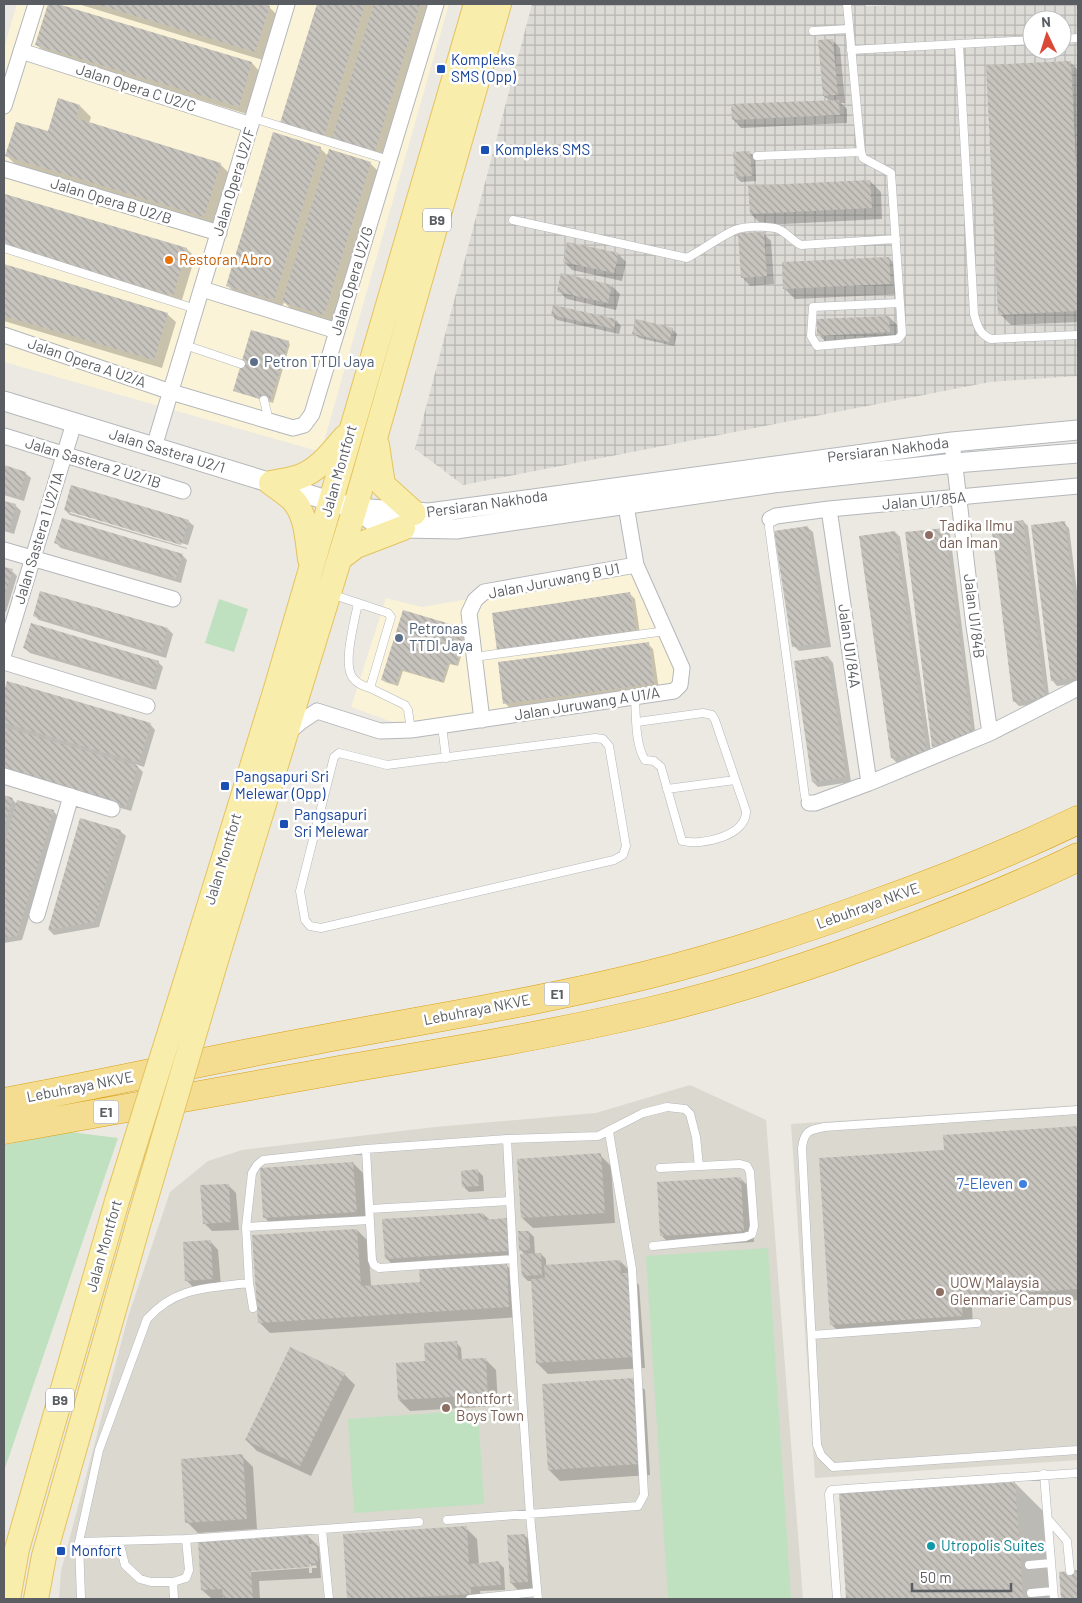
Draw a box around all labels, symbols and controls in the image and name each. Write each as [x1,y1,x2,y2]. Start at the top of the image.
north arrow [1022,10,1072,60]
text: N [1041,13,1051,30]
place label: Kompleks SMS (Opp) [451,50,516,85]
street label: Jalan Opera C U2/C [74,59,199,115]
marker: Kompleks SMS (Opp) [435,63,447,75]
street label: Jalan Opera U2/F [208,125,258,238]
place label: Kompleks SMS [495,140,590,158]
marker: Kompleks SMS [479,144,491,156]
street label: Jalan Opera B U2/B [49,173,174,227]
road number: B9 [423,208,451,232]
street label: Jalan Opera U2/G [326,224,376,337]
place label: Restoran Abro [179,250,272,268]
marker: Restoran Abro [163,254,175,266]
street label: Jalan Opera A U2/A [26,333,149,391]
place label: Petron TTDI Jaya [264,352,374,370]
marker: Petron TTDI Jaya [248,356,260,368]
street label: Jalan Montfort [316,423,360,519]
street label: Jalan Sastera U2/1 [107,424,228,476]
street label: Jalan Sastera 2 U2/1B [23,433,163,491]
street label: Persiaran Nakhoda [826,433,950,465]
street label: Jalan Sastera 1 U2/1A [9,469,67,606]
street label: Persiaran Nakhoda [425,486,549,520]
street label: Jalan U1/85A [881,487,967,513]
place label: Tadika Ilmu dan Iman [939,516,1013,551]
marker: Tadika Ilmu dan Iman [923,529,935,541]
street label: Jalan Juruwang B U1 [487,558,621,602]
street label: Jalan U1/84B [961,573,989,659]
street label: Jalan U1/84A [835,603,865,689]
place label: Petronas TTDI Jaya [409,619,473,654]
marker: Petronas TTDI Jaya [393,632,405,644]
street label: Jalan Juruwang A U1/A [513,683,661,723]
place label: Pangsapuri Sri Melewar (Opp) [235,767,329,802]
marker: Pangsapuri Sri Melewar (Opp) [219,780,231,792]
place label: Pangsapuri Sri Melewar [294,805,369,840]
street label: Jalan Montfort [200,811,245,907]
marker: Pangsapuri Sri Melewar [278,818,290,830]
street label: Lebuhraya NKVE [814,878,922,932]
road number: E1 [544,982,570,1006]
street label: Lebuhraya NKVE [422,990,532,1028]
street label: Lebuhraya NKVE [25,1067,135,1105]
road number: E1 [94,1100,118,1124]
place label: 7-Eleven [957,1174,1013,1192]
marker: 7-Eleven [1017,1178,1029,1190]
street label: Jalan Montfort [81,1198,125,1294]
place label: UOW Malaysia Glenmarie Campus [950,1273,1072,1308]
marker: UOW Malaysia Glenmarie Campus [934,1286,946,1298]
road number: B9 [46,1388,74,1412]
place label: Montfort Boys Town [456,1389,524,1424]
marker: Montfort Boys Town [440,1402,452,1414]
place label: Utropolis Suites [941,1536,1045,1554]
marker: Utropolis Suites [925,1540,937,1552]
place label: Monfort [71,1541,122,1559]
marker: Monfort [55,1545,67,1557]
scale bar [912,1560,1011,1592]
text: 50 m [920,1568,952,1586]

